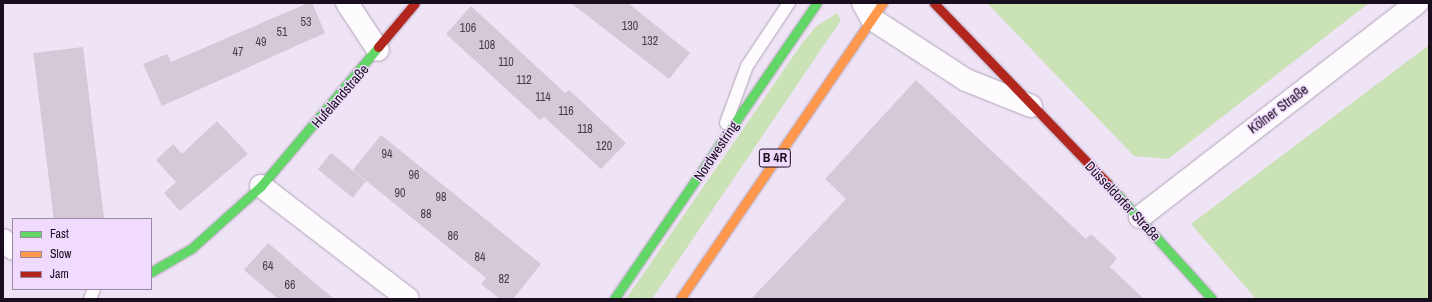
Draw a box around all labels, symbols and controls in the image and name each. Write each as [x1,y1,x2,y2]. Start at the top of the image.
house number: 53 [301,16,311,30]
house number: 130 [622,20,638,34]
house number: 106 [460,22,476,36]
house number: 51 [277,26,287,40]
house number: 132 [642,35,658,49]
house number: 49 [256,36,266,50]
house number: 108 [479,39,495,53]
house number: 47 [233,46,243,60]
house number: 110 [498,56,514,70]
street label: Hufelandstraße [308,61,372,131]
house number: 112 [516,74,532,88]
street label: Kölner Straße [1245,81,1311,137]
house number: 114 [535,91,551,105]
house number: 116 [558,105,574,119]
street label: Nordwestring [690,118,742,184]
house number: 118 [577,123,593,137]
house number: 120 [596,140,612,154]
road number: B 4R [758,147,792,169]
house number: 94 [382,148,392,162]
street label: Düsseldorfer Straße [1082,158,1164,244]
house number: 96 [409,169,419,183]
house number: 90 [395,187,405,201]
house number: 98 [436,191,446,205]
house number: 88 [421,208,431,222]
legend [12,218,152,290]
text: Fast [50,226,69,242]
house number: 86 [448,230,458,244]
text: Slow [50,246,71,262]
house number: 84 [475,251,485,265]
house number: 64 [263,260,273,274]
text: Jam [50,266,69,282]
house number: 82 [499,273,509,287]
house number: 66 [285,279,295,293]

